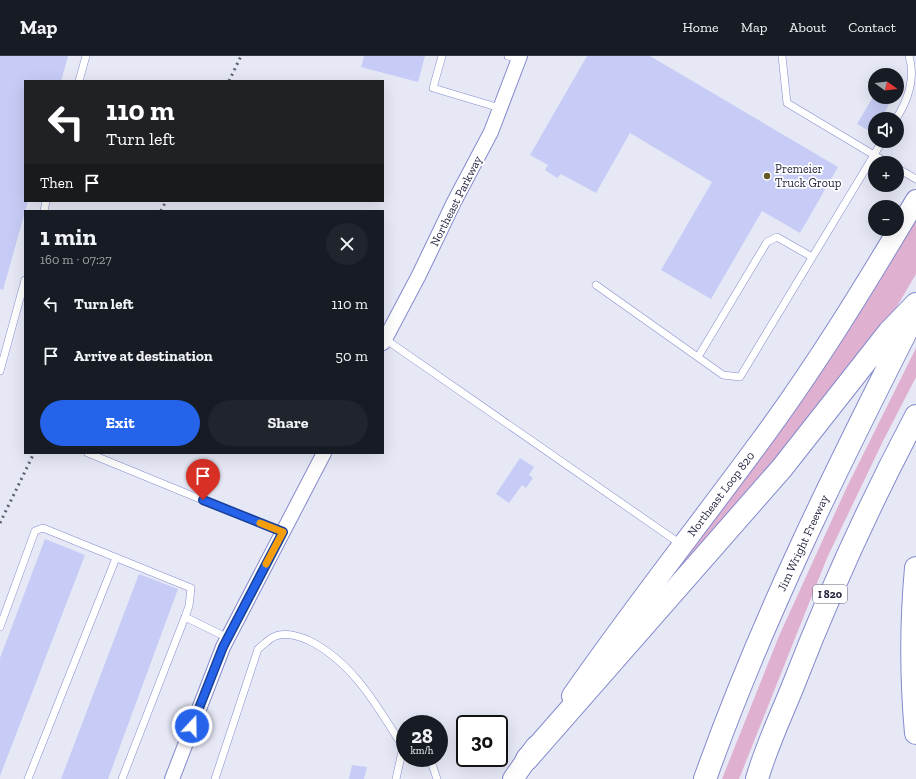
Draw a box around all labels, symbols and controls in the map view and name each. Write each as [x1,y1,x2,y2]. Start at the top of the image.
text: Map [20,16,57,39]
text: Home [683,19,719,36]
text: Map [741,19,767,36]
text: About [789,19,826,36]
text: Contact [848,19,896,36]
north arrow [868,68,904,104]
map controls [868,68,904,236]
text: 110 m [106,94,175,127]
icon: left [40,96,92,148]
button: sound [868,112,904,148]
text: Turn left [106,128,175,150]
street label: Northeast Parkway [427,153,485,249]
button: + [868,156,904,192]
place label: Premeier Truck Group [775,162,842,190]
marker: Premeier Truck Group [762,171,772,181]
icon: arrive [81,172,103,194]
text: Then [40,174,73,192]
button: − [868,200,904,236]
text: 1 min [40,222,97,251]
button: close [326,223,368,265]
text: 160 m · 07:27 [40,252,112,267]
icon: left [40,293,62,315]
text: Turn left [74,295,134,313]
text: 110 m [331,295,368,313]
icon: arrive [40,345,62,367]
text: Arrive at destination [74,347,213,365]
text: 50 m [335,347,368,365]
button: Exit [40,400,200,446]
button: Share [208,400,368,446]
street label: Northeast Loop 820 [685,449,757,539]
pin [186,459,220,500]
icon: arrive [192,465,214,487]
street label: Jim Wright Freeway [775,492,832,593]
road number: I 820 [813,585,847,603]
position arrow [171,705,213,747]
speed limit sign: 30 [456,715,508,767]
text: 28 [411,724,433,748]
text: km/h [411,745,433,757]

